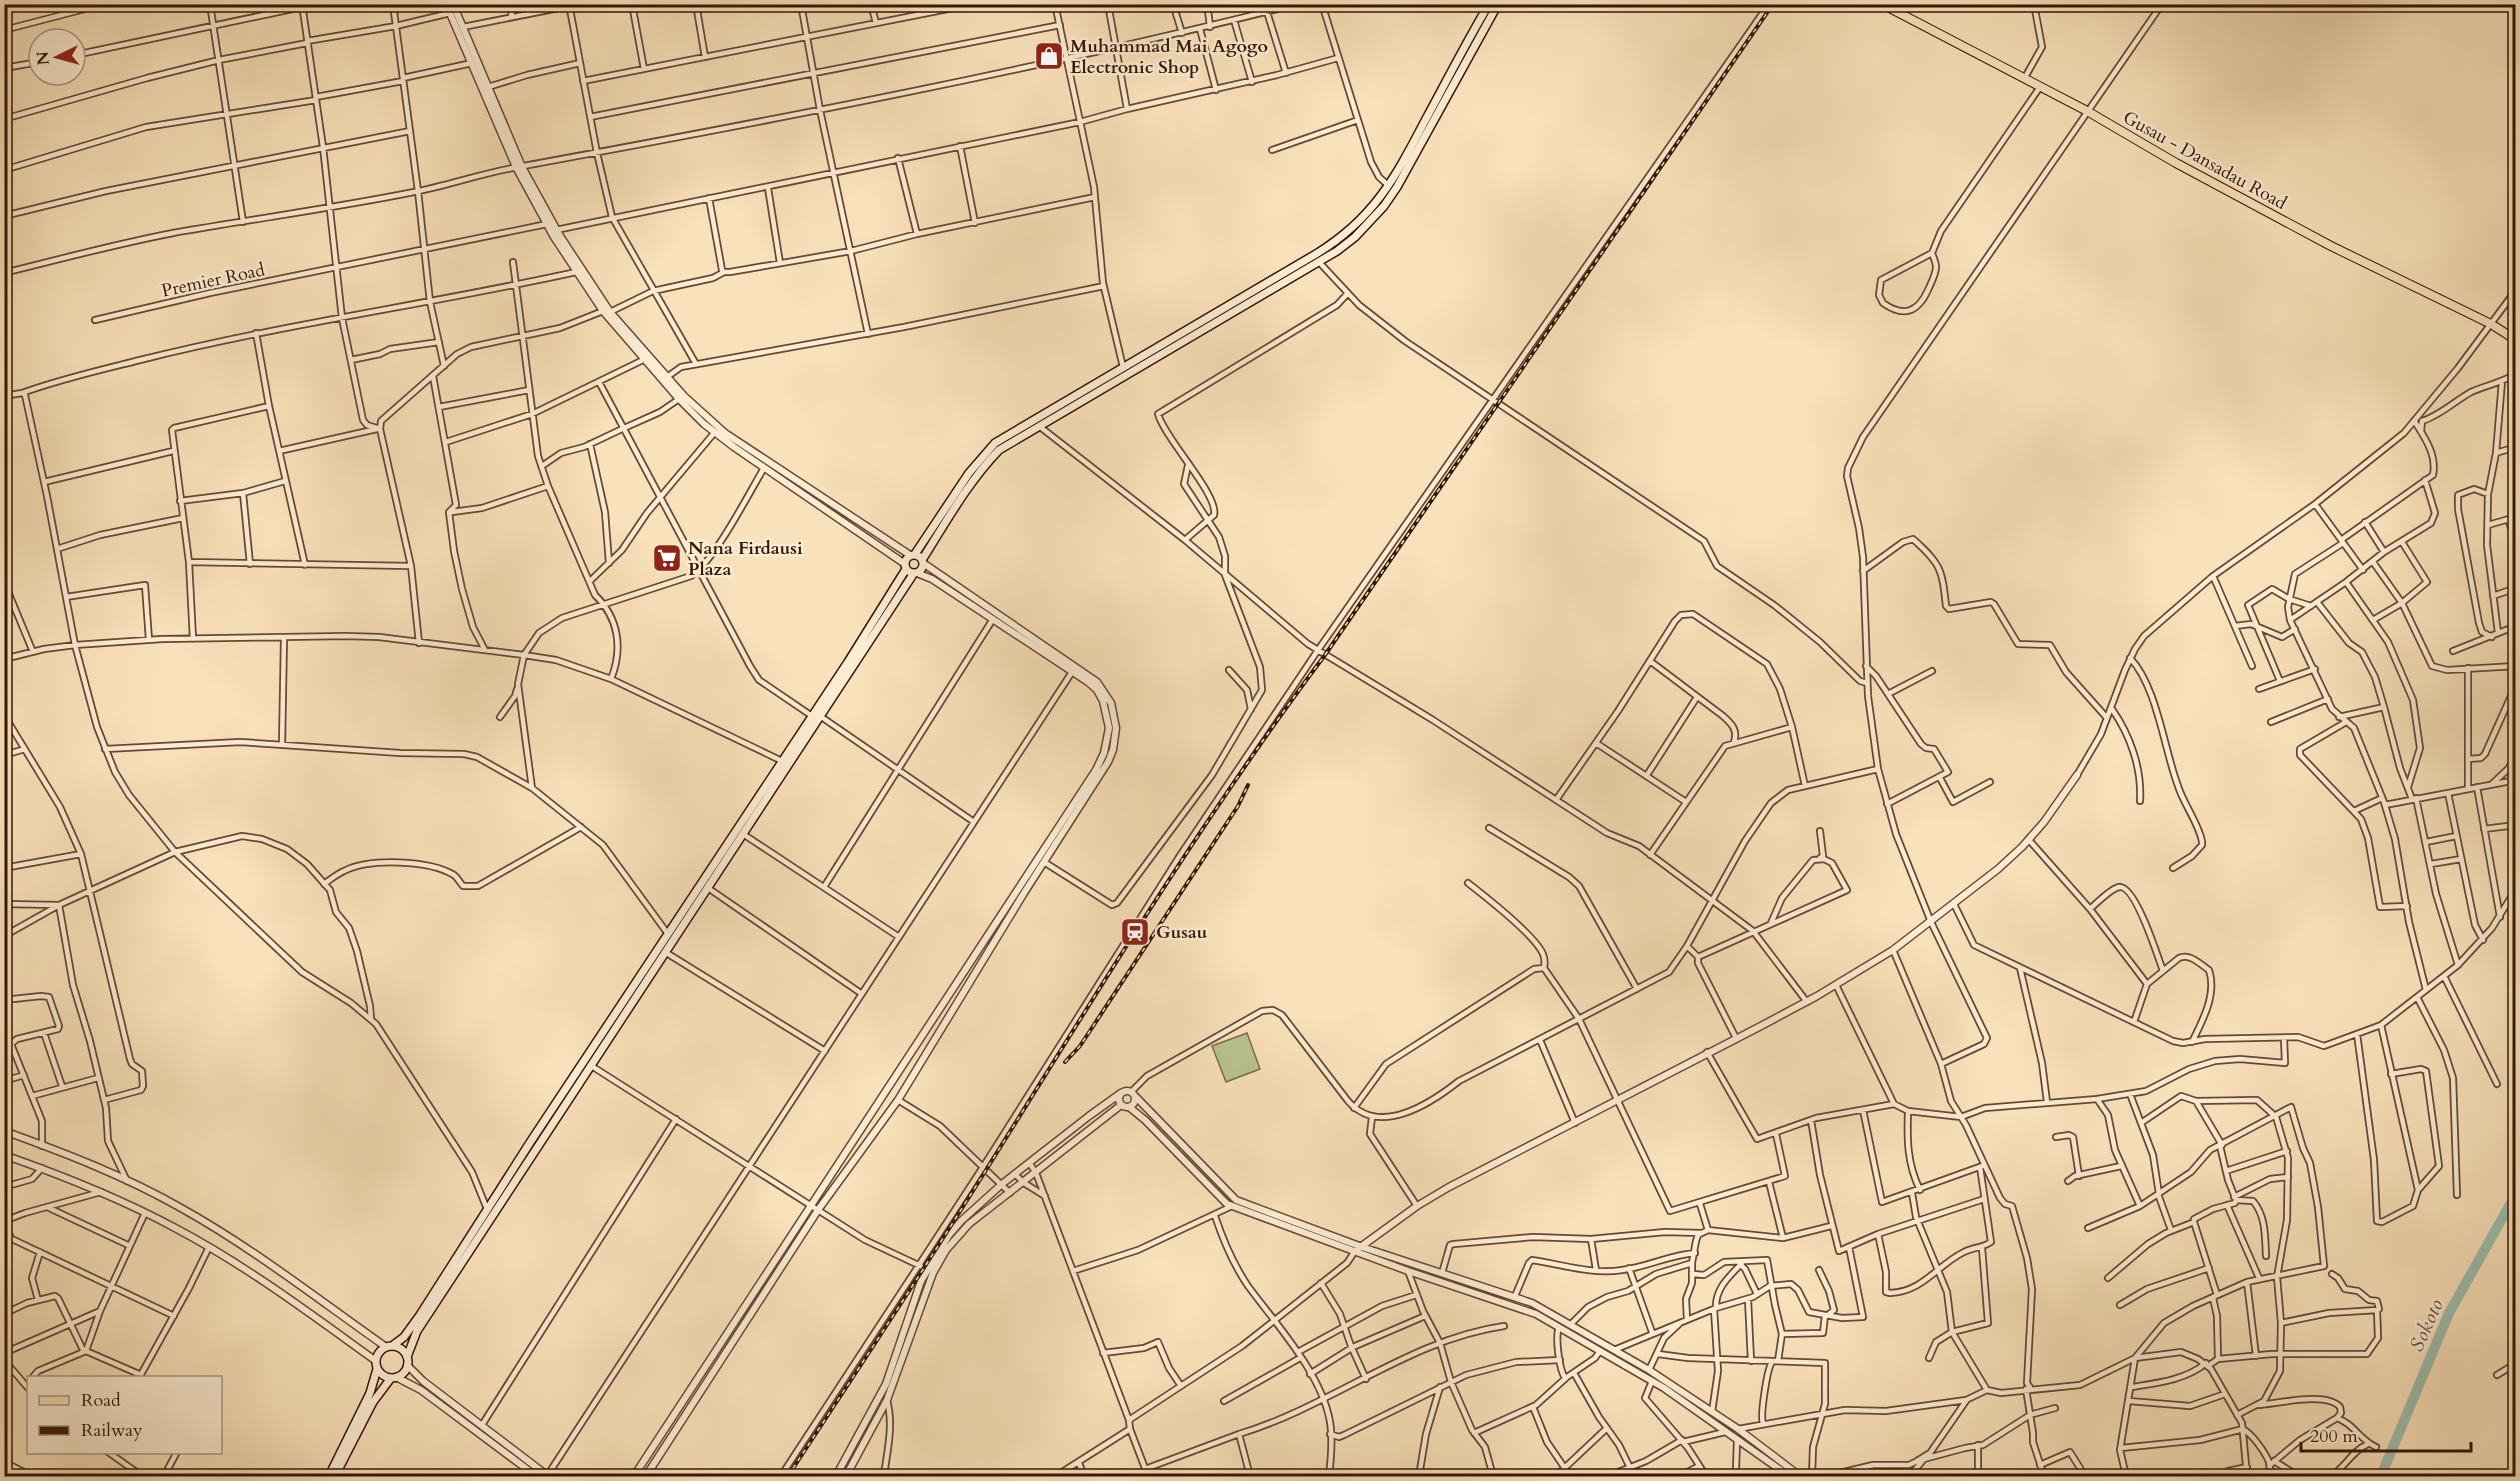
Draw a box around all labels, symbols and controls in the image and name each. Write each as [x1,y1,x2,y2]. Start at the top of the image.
north arrow [27,27,87,87]
place label: Muhammad Mai Agogo Electronic Shop [1070,34,1268,80]
shop icon: Muhammad Mai Agogo Electronic Shop [1033,40,1065,72]
text: N [31,50,55,66]
street label: Gusau - Dansadau Road [2118,105,2291,216]
street label: Premier Road [159,257,267,304]
place label: Nana Firdausi Plaza [688,536,803,582]
supermarket icon: Nana Firdausi Plaza [651,542,683,574]
station icon: Gusau [1119,916,1151,948]
place label: Gusau [1156,920,1208,945]
water label: Sokoto [2403,1295,2450,1356]
legend [27,1376,222,1454]
text: Road [81,1388,121,1413]
scale bar [2301,1415,2470,1453]
text: Railway [81,1418,143,1443]
text: 200 m [2310,1424,2358,1449]

